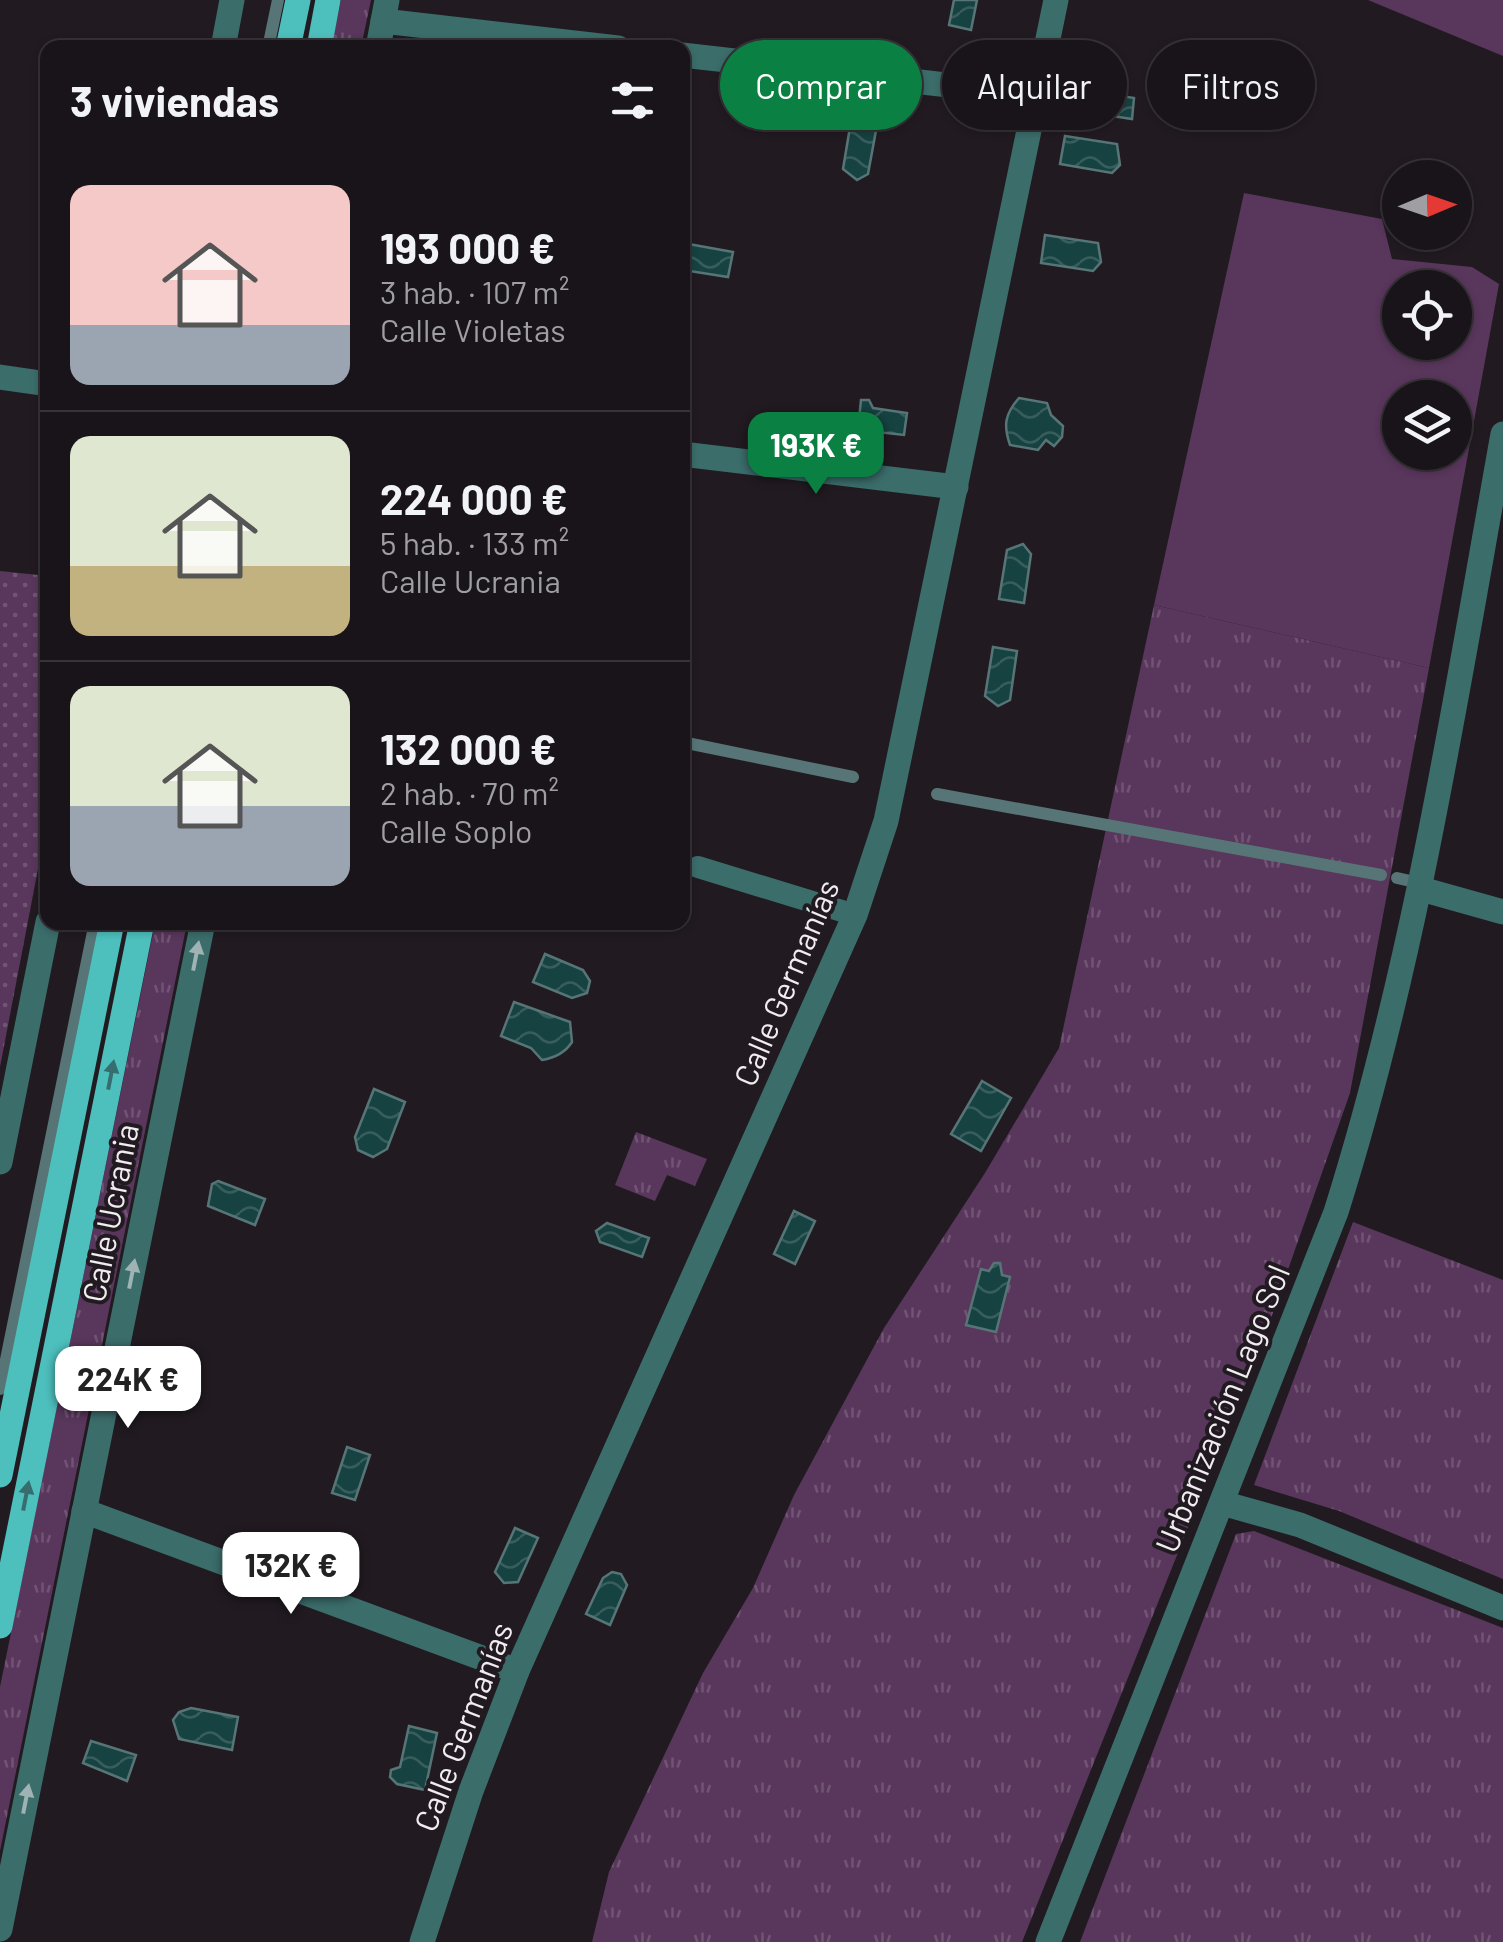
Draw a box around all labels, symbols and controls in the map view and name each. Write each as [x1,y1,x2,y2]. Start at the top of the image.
chip: Comprar [720,40,922,130]
chip: Alquilar [942,40,1127,130]
chip: Filtros [1147,40,1315,130]
icon: filters [605,73,660,128]
text: 3 viviendas [70,75,279,125]
north arrow [1382,160,1472,250]
map controls [1382,160,1472,470]
text: 193 000 € [380,222,555,272]
icon: home [150,225,270,345]
button: locate [1382,270,1472,360]
text: 3 hab. · 107 m² [380,272,569,310]
text: Calle Violetas [380,310,566,348]
button: layers [1382,380,1472,470]
pin: 193K € [735,412,897,497]
text: 193K € [770,425,862,463]
text: 224 000 € [380,473,568,523]
icon: home [150,476,270,596]
text: 5 hab. · 133 m² [380,523,569,561]
text: Calle Ucrania [380,561,561,599]
text: 132 000 € [380,723,556,773]
icon: home [150,726,270,846]
text: 2 hab. · 70 m² [380,773,559,811]
text: Calle Soplo [380,811,532,849]
street label: Calle Germanías [725,873,846,1091]
one-way arrow [189,940,205,971]
one-way arrow [104,1059,120,1090]
street label: Calle Ucrania [73,1120,145,1305]
one-way arrow [124,1259,140,1290]
street label: Urbanización Lago Sol [1146,1259,1296,1558]
pin: 224K € [47,1346,209,1431]
text: 224K € [77,1359,179,1397]
one-way arrow [19,1480,35,1511]
pin: 132K € [210,1532,372,1617]
text: 132K € [244,1545,338,1583]
street label: Calle Germanías [405,1616,519,1836]
one-way arrow [19,1783,35,1814]

